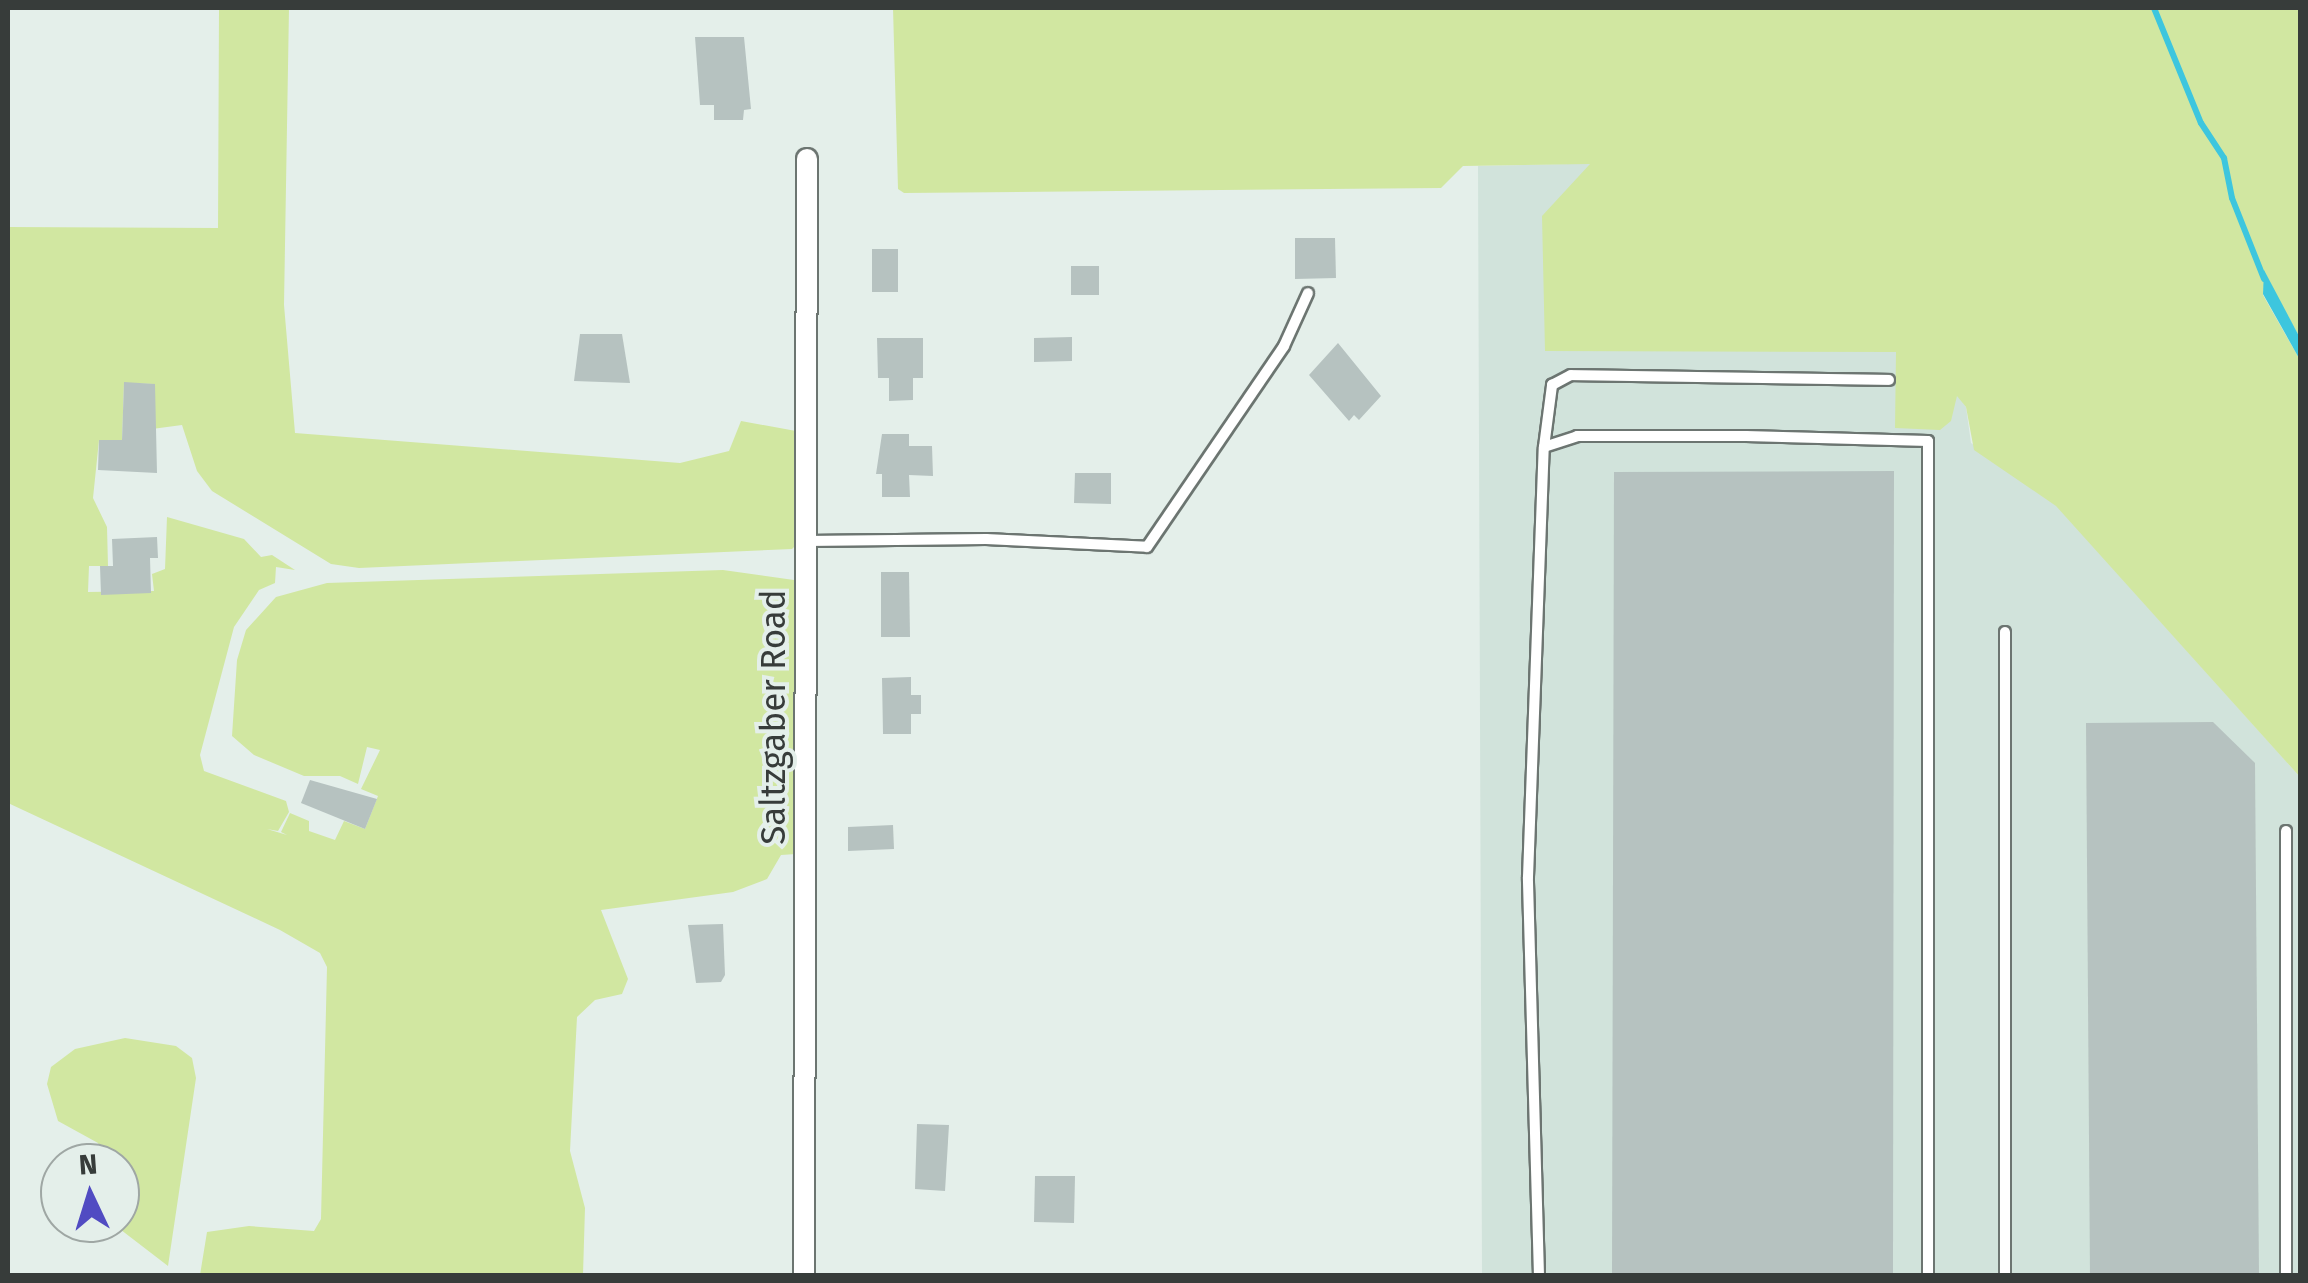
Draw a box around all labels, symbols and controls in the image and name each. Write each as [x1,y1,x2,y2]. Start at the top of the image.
street label: Saltzgaber Road [752,589,794,845]
north arrow [40,1143,140,1243]
text: N [78,1147,98,1182]

